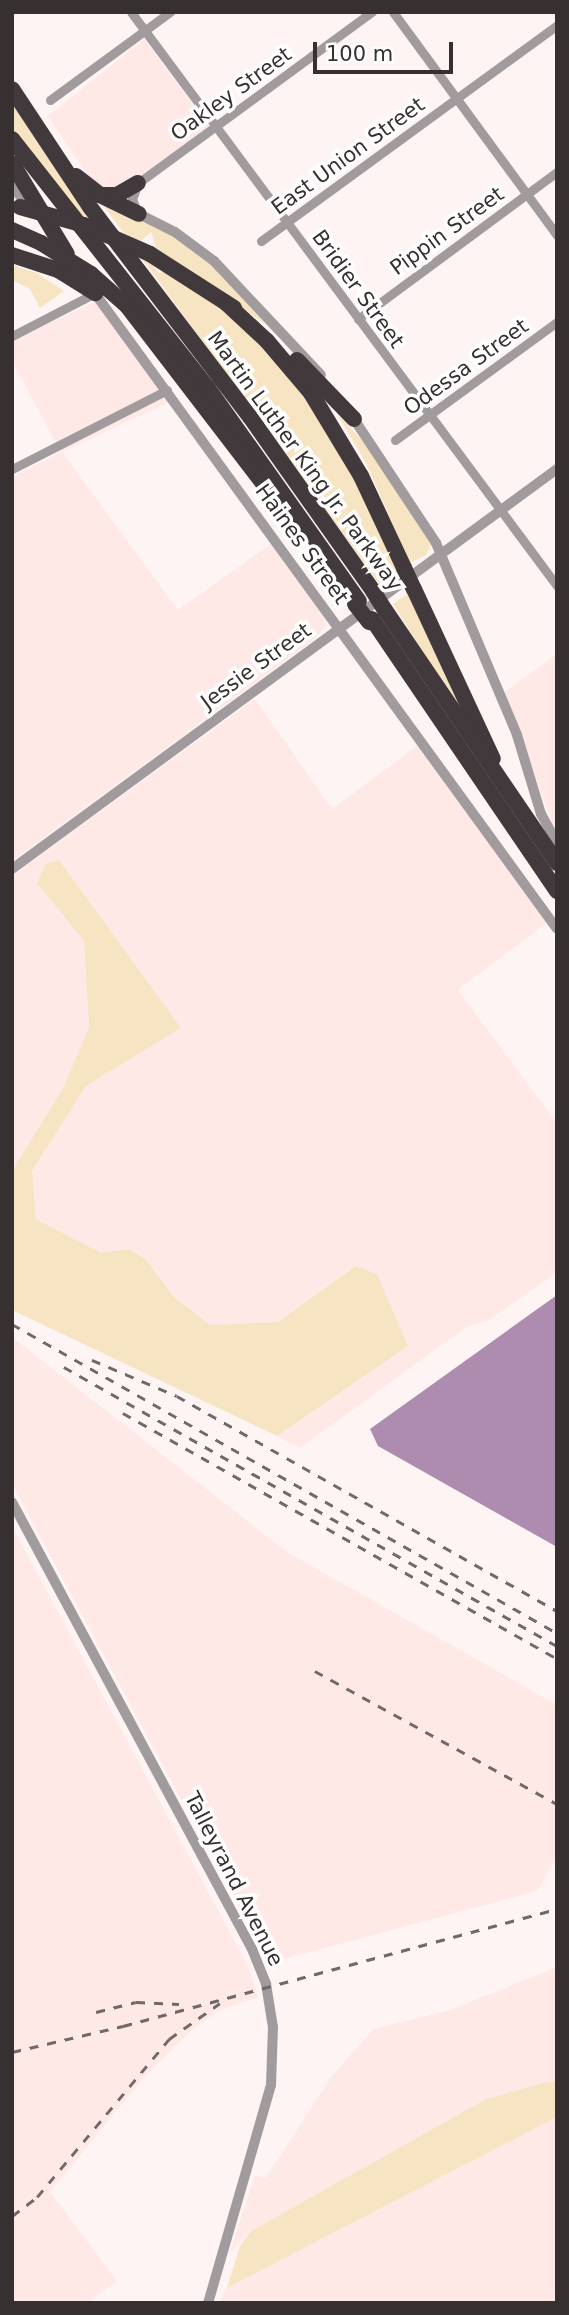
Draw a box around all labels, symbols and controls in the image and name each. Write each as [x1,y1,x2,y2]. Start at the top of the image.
scale bar [317,28,457,72]
street label: Oakley Street [166,42,296,146]
text: 100 m [326,42,393,66]
street label: East Union Street [267,92,429,220]
street label: Pippin Street [385,181,509,281]
street label: Bridier Street [307,225,409,353]
street label: Odessa Street [399,313,533,421]
street label: Martin Luther King Jr. Parkway [202,326,408,596]
street label: Haines Street [250,479,354,609]
street label: Jessie Street [196,618,316,714]
street label: Talleyrand Avenue [179,1788,289,1970]

